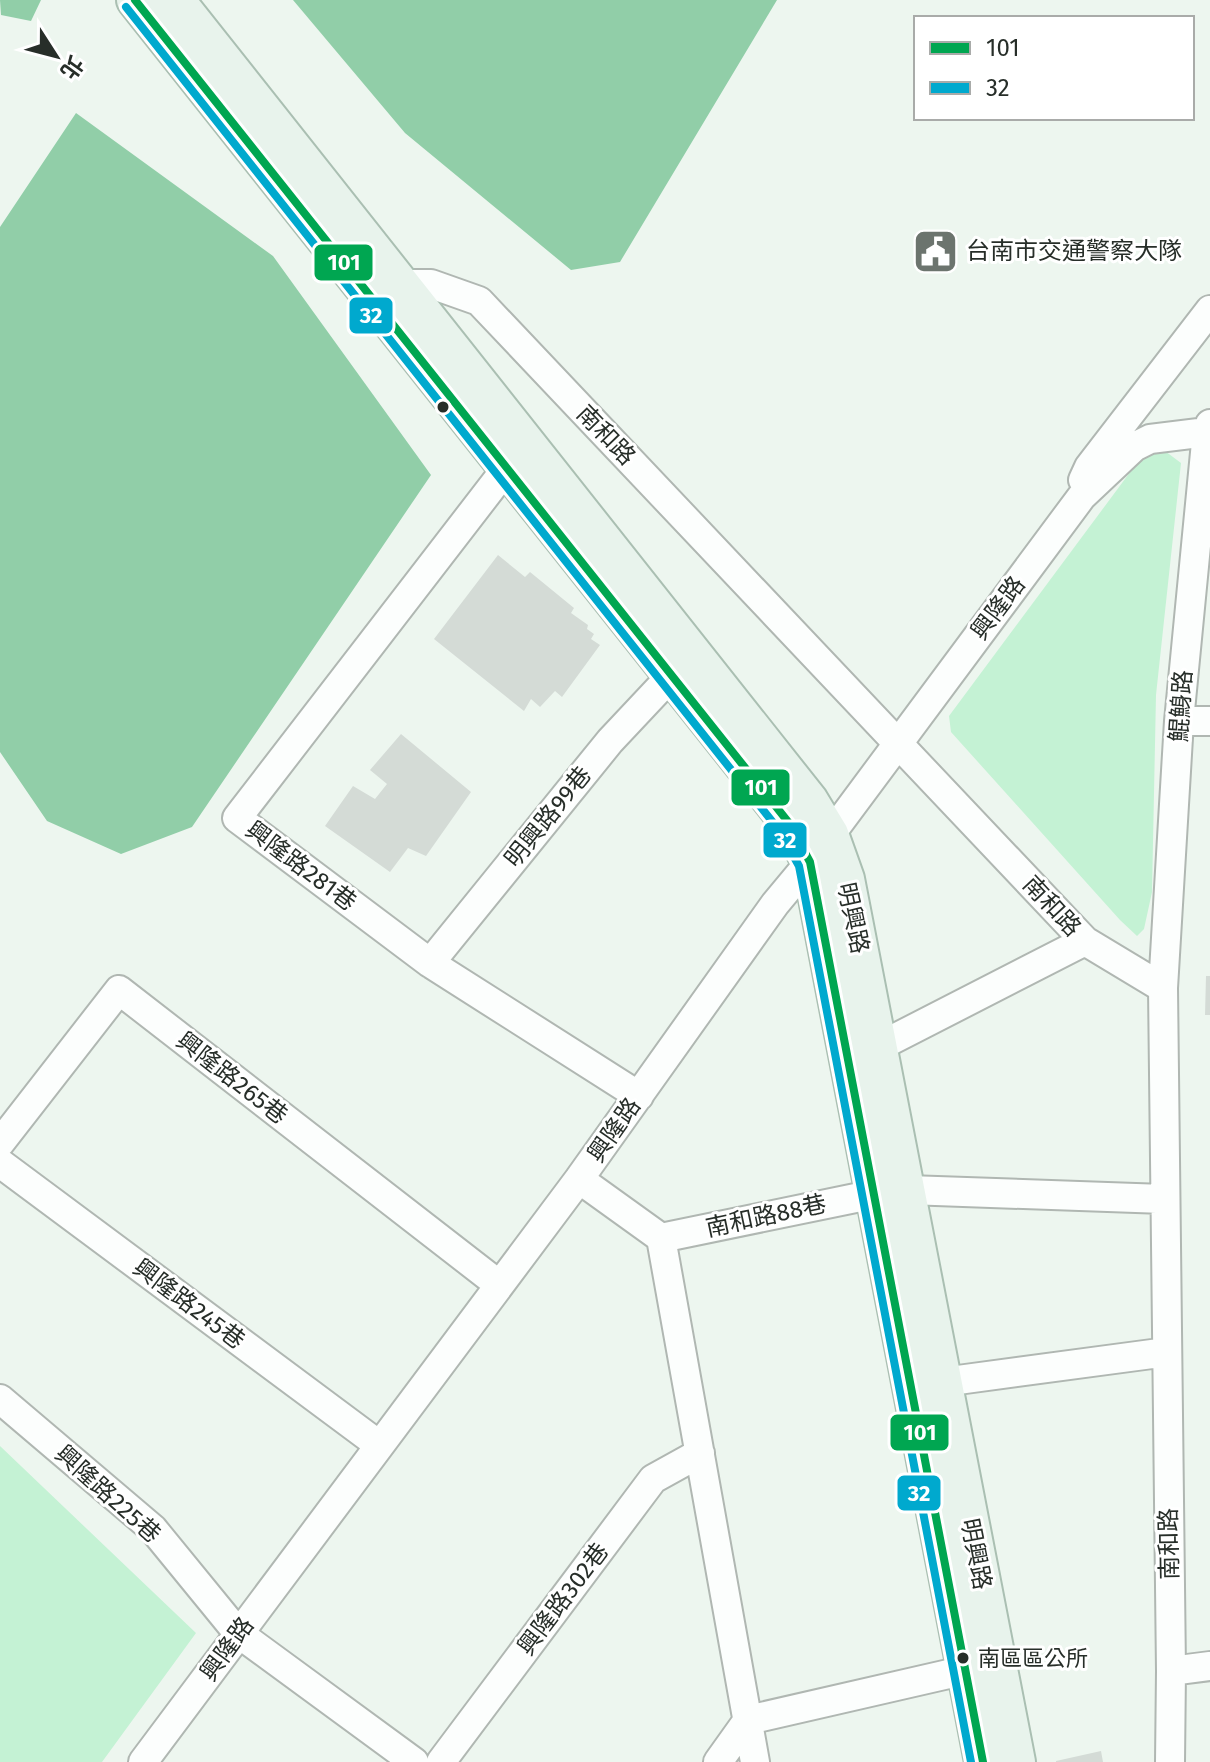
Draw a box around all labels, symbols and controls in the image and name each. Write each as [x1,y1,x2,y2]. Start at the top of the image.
north arrow [16,16,96,96]
legend [914,16,1194,120]
text: 101 [986,34,1020,62]
text: 北 [54,51,89,84]
text: 32 [986,74,1010,102]
public building icon: 台南市交通警察大隊 [911,227,959,275]
place label: 台南市交通警察大隊 [966,237,1182,265]
line badge: 101 [313,243,374,282]
text: 101 [328,249,360,276]
line badge: 32 [348,296,394,335]
text: 32 [359,302,382,329]
unlabelled marker [435,399,451,415]
street label: 南和路 [571,399,641,471]
street label: 興隆路 [965,571,1031,645]
street label: 鯤鯓路 [1165,669,1197,743]
street label: 明興路99巷 [499,761,597,873]
line badge: 101 [730,768,791,807]
text: 101 [745,774,777,801]
street label: 興隆路281巷 [240,815,362,917]
line badge: 32 [762,821,808,859]
text: 32 [773,827,796,854]
street label: 南和路 [1017,870,1087,942]
street label: 明興路 [832,880,874,956]
street label: 興隆路265巷 [171,1026,293,1130]
street label: 興隆路 [582,1092,646,1168]
street label: 南和路88巷 [703,1190,829,1242]
street label: 興隆路245巷 [128,1253,250,1355]
line badge: 101 [889,1413,950,1452]
text: 101 [904,1419,936,1446]
street label: 興隆路225巷 [50,1440,166,1548]
line badge: 32 [896,1474,942,1512]
text: 32 [907,1480,930,1507]
street label: 南和路 [1154,1508,1184,1580]
street label: 明興路 [955,1516,997,1592]
street label: 興隆路302巷 [512,1537,614,1661]
street label: 興隆路 [195,1612,259,1686]
place label: 南區區公所 [978,1645,1088,1672]
marker: 南區區公所 [955,1650,971,1666]

